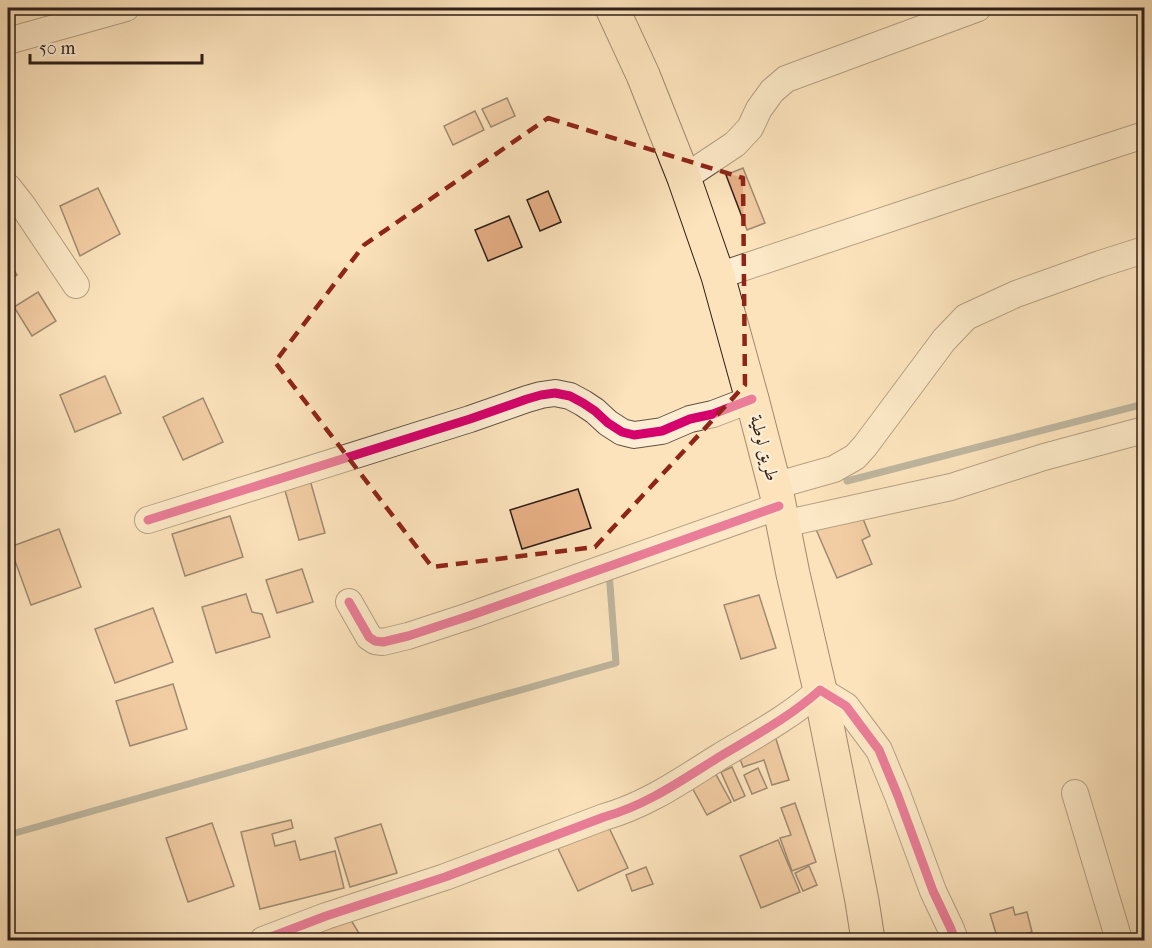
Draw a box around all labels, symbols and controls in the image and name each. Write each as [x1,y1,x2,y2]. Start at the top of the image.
scale bar [30,27,202,65]
text: 50 m [39,38,76,59]
street label: طريق لوطية [744,413,783,484]

